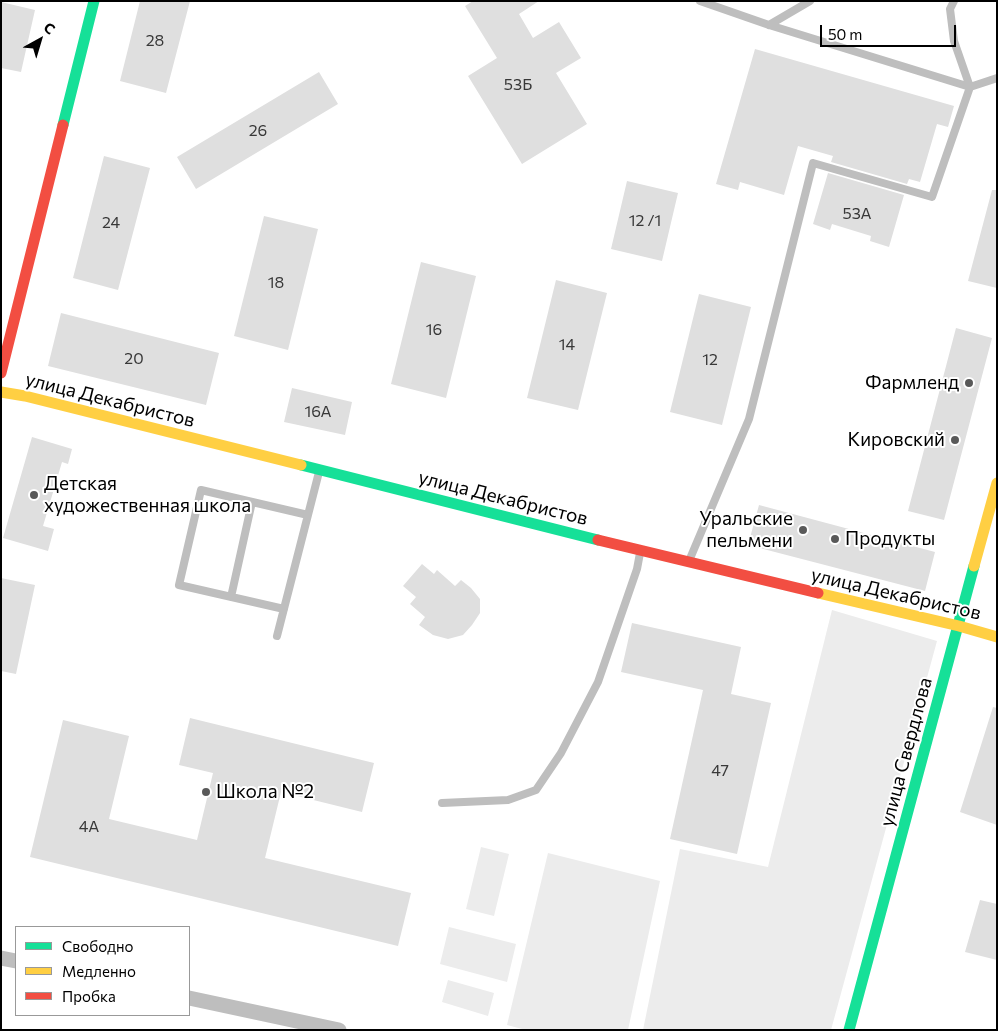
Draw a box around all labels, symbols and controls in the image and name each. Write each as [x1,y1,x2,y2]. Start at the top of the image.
north arrow [15,15,65,65]
scale bar [823,15,959,47]
text: С [41,18,59,38]
text: 50 m [828,25,862,43]
house number: 28 [146,31,164,51]
house number: 53Б [504,75,532,95]
house number: 26 [249,121,267,141]
house number: 53А [843,204,871,224]
house number: 12 /1 [629,211,661,231]
house number: 24 [102,213,120,233]
house number: 18 [268,273,284,293]
house number: 16 [426,320,442,340]
house number: 14 [559,335,575,355]
house number: 20 [124,349,144,369]
house number: 12 [702,350,718,370]
street label: улица Декабристов [23,368,197,432]
place label: Фармленд [865,372,959,394]
marker: Фармленд [963,377,975,389]
house number: 16А [304,402,332,422]
place label: Кировский [847,429,945,451]
marker: Кировский [949,434,961,446]
street label: улица Декабристов [416,466,590,530]
place label: Детская художественная школа [44,473,251,517]
marker: Детская художественная школа [28,489,40,501]
place label: Уральские пельмени [699,508,793,552]
marker: Уральские пельмени [797,524,809,536]
place label: Продукты [845,528,935,550]
marker: Продукты [829,533,841,545]
street label: улица Декабристов [809,563,983,625]
street label: улица Свердлова [875,675,937,829]
house number: 47 [711,761,729,781]
place label: Школа №2 [216,781,314,803]
marker: Школа №2 [200,786,212,798]
house number: 4А [79,817,99,837]
legend [15,926,190,1016]
text: Свободно [62,937,133,955]
text: Медленно [62,962,136,980]
text: Пробка [62,987,116,1005]

